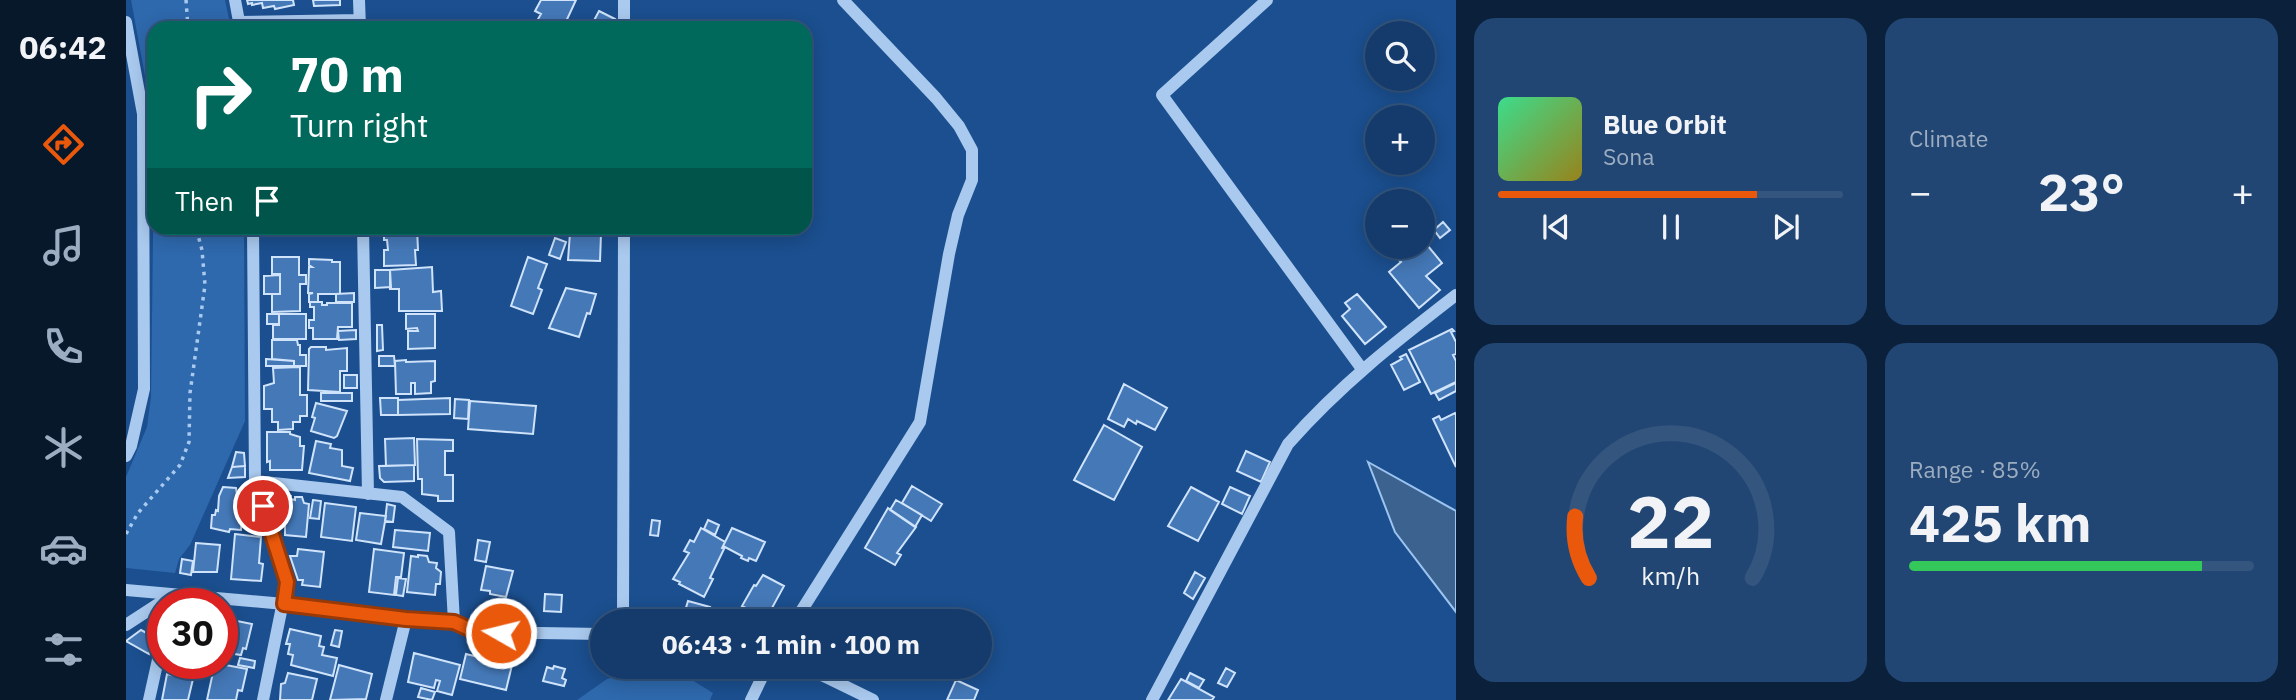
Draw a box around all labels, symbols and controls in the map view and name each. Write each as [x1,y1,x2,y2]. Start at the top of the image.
map controls [1365,21,1435,259]
button: search [1365,21,1435,91]
text: 06:42 [19,26,107,68]
text: 70 m [290,42,404,105]
icon: right [175,49,266,140]
text: Turn right [290,104,428,146]
button: + [1365,105,1435,175]
text: Blue Orbit [1603,107,1727,141]
icon: directions [39,120,88,169]
text: Climate [1909,123,1988,153]
text: Sona [1603,141,1655,171]
text: 23° [2038,158,2125,225]
text: − [1909,167,1932,216]
text: + [2231,167,2254,216]
icon: arrive [248,182,286,220]
text: Then [175,184,234,218]
button: − [1365,189,1435,259]
icon: previous [1537,208,1575,246]
icon: pause [1652,208,1690,246]
icon: next [1767,208,1805,246]
icon: music [39,221,88,270]
icon: phone [39,322,88,371]
icon: climate [39,423,88,472]
text: Range · 85% [1909,454,2041,484]
text: 22 [1627,474,1714,569]
pin [233,476,293,536]
icon: arrive [244,487,282,525]
text: 425 km [1909,489,2091,556]
icon: car [39,524,88,573]
text: km/h [1641,559,1700,592]
speed limit sign: 30 [147,588,238,679]
position arrow [464,596,538,670]
icon: filters [39,625,88,674]
text: 06:43 · 1 min · 100 m [662,627,920,661]

